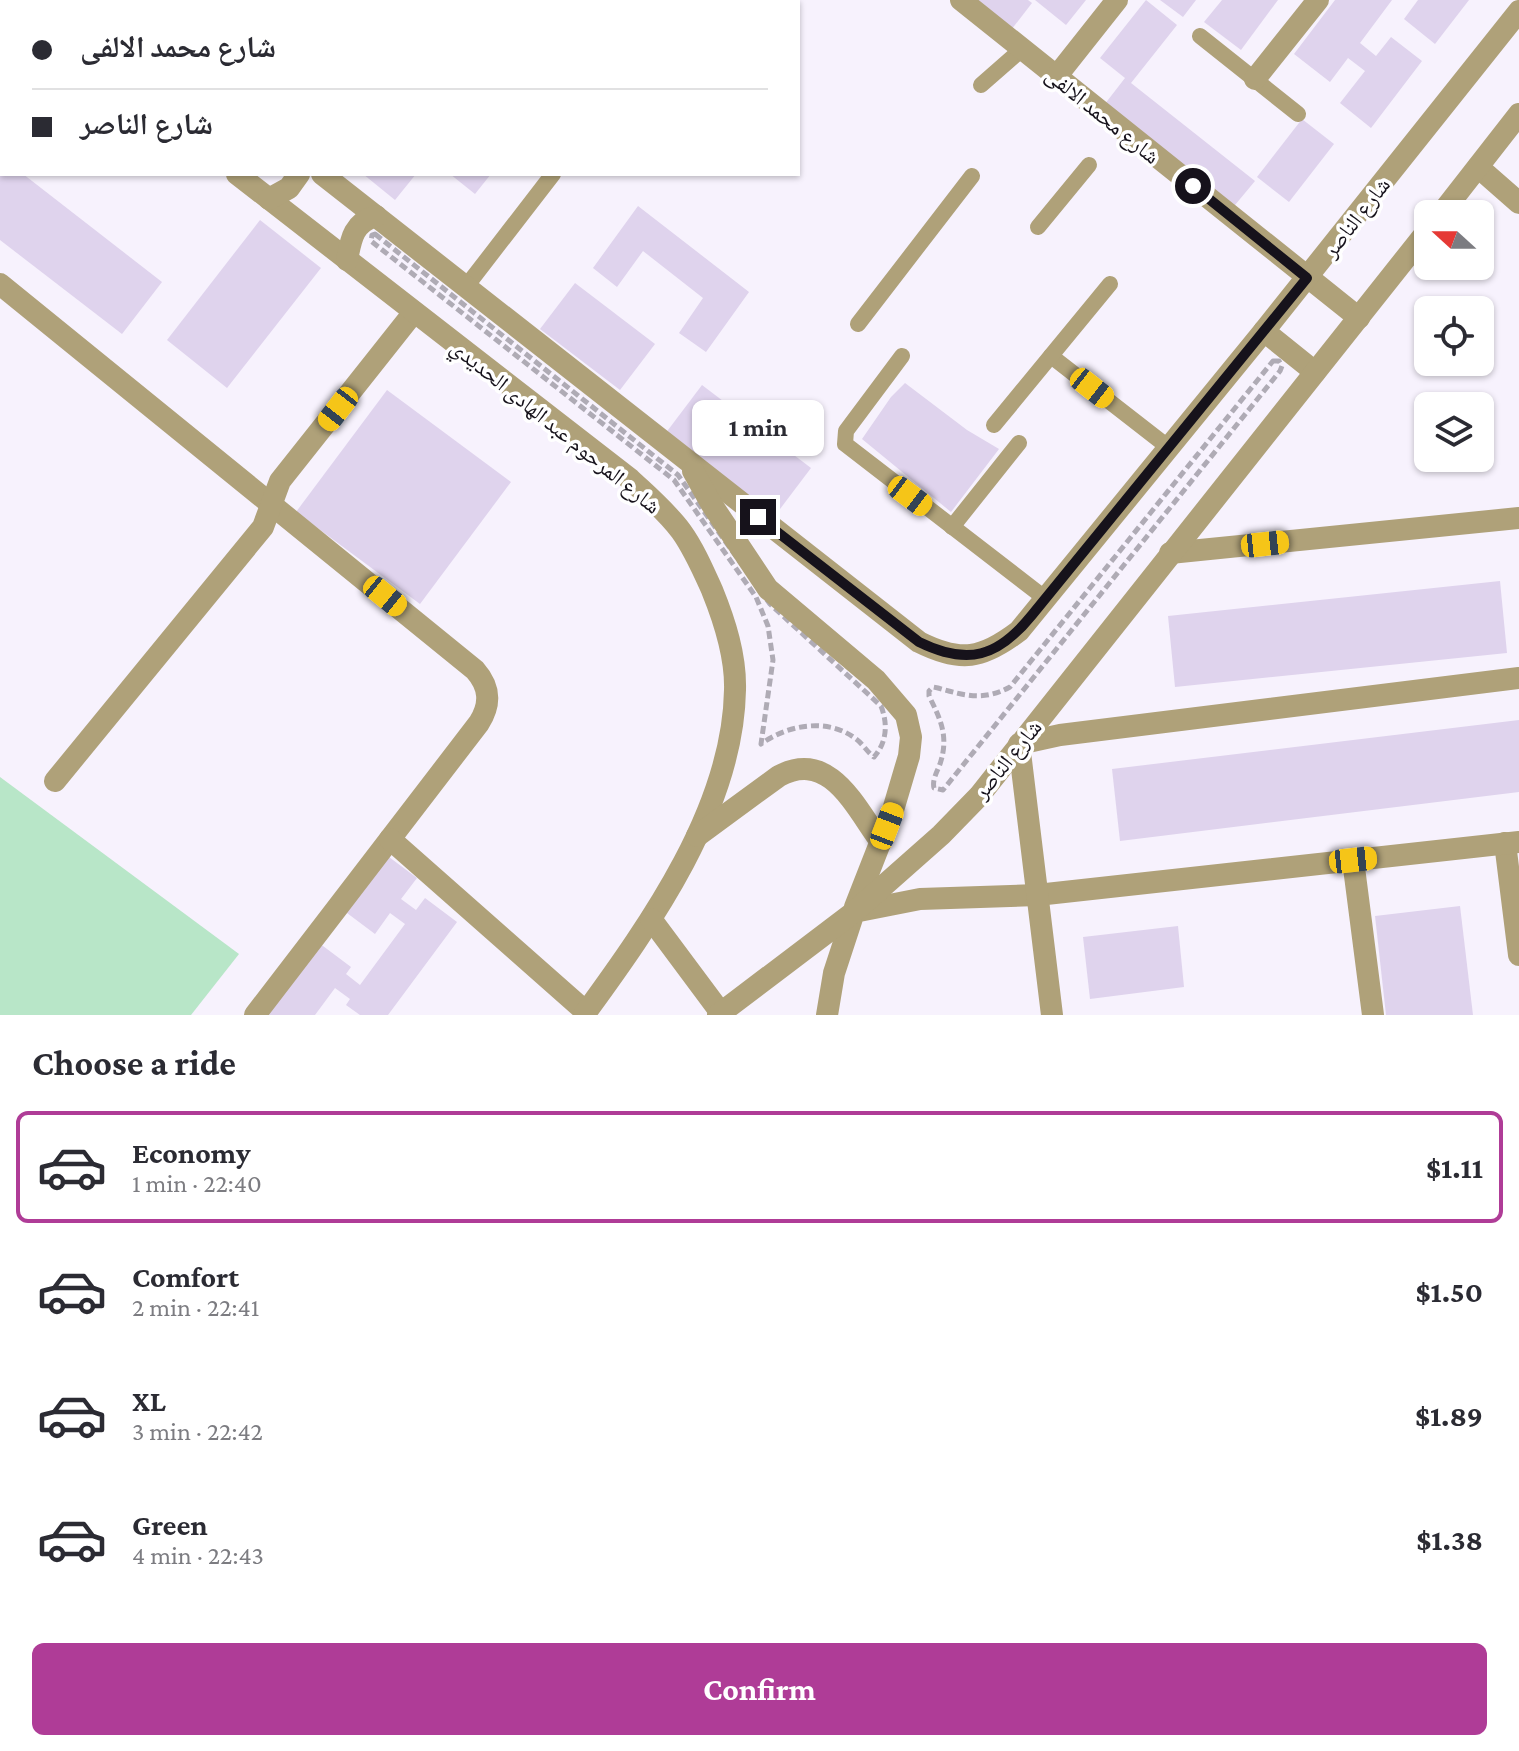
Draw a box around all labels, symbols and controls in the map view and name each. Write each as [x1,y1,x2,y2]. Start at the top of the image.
text: شارع محمد الالفى [80,30,276,63]
street label: شارع محمد الالفى [1040,62,1165,170]
text: شارع الناصر [80,107,213,140]
route start [1175,168,1211,204]
street label: شارع الناصر [1317,173,1396,263]
north arrow [1414,200,1494,280]
map controls [1414,200,1494,472]
button: locate [1414,296,1494,376]
street label: شارع المرحوم عبد الهادى الحديدي [443,334,665,522]
car [1066,364,1118,412]
car [314,383,362,435]
button: layers [1414,392,1494,472]
callout: 1 min [692,401,824,457]
text: 1 min [728,413,788,442]
car [884,472,936,520]
route end [740,499,776,535]
car [1240,530,1290,558]
car [359,572,411,620]
street label: شارع الناصر [967,715,1047,805]
car [867,799,907,853]
car [1328,846,1378,874]
text: Choose a ride [32,1043,236,1083]
icon: car [36,1131,108,1203]
text: Economy [132,1136,251,1169]
text: $1.11 [1426,1151,1483,1184]
text: 1 min · 22:40 [132,1169,262,1198]
icon: car [36,1255,108,1327]
text: Comfort [132,1260,239,1293]
text: $1.50 [1416,1275,1483,1308]
text: 2 min · 22:41 [132,1293,259,1322]
icon: car [36,1379,108,1451]
text: XL [132,1384,166,1417]
text: $1.89 [1415,1399,1483,1432]
text: 3 min · 22:42 [132,1417,263,1446]
icon: car [36,1503,108,1575]
text: Green [132,1508,208,1541]
text: $1.38 [1416,1523,1483,1556]
text: 4 min · 22:43 [132,1541,264,1570]
button: Confirm [32,1643,1487,1735]

